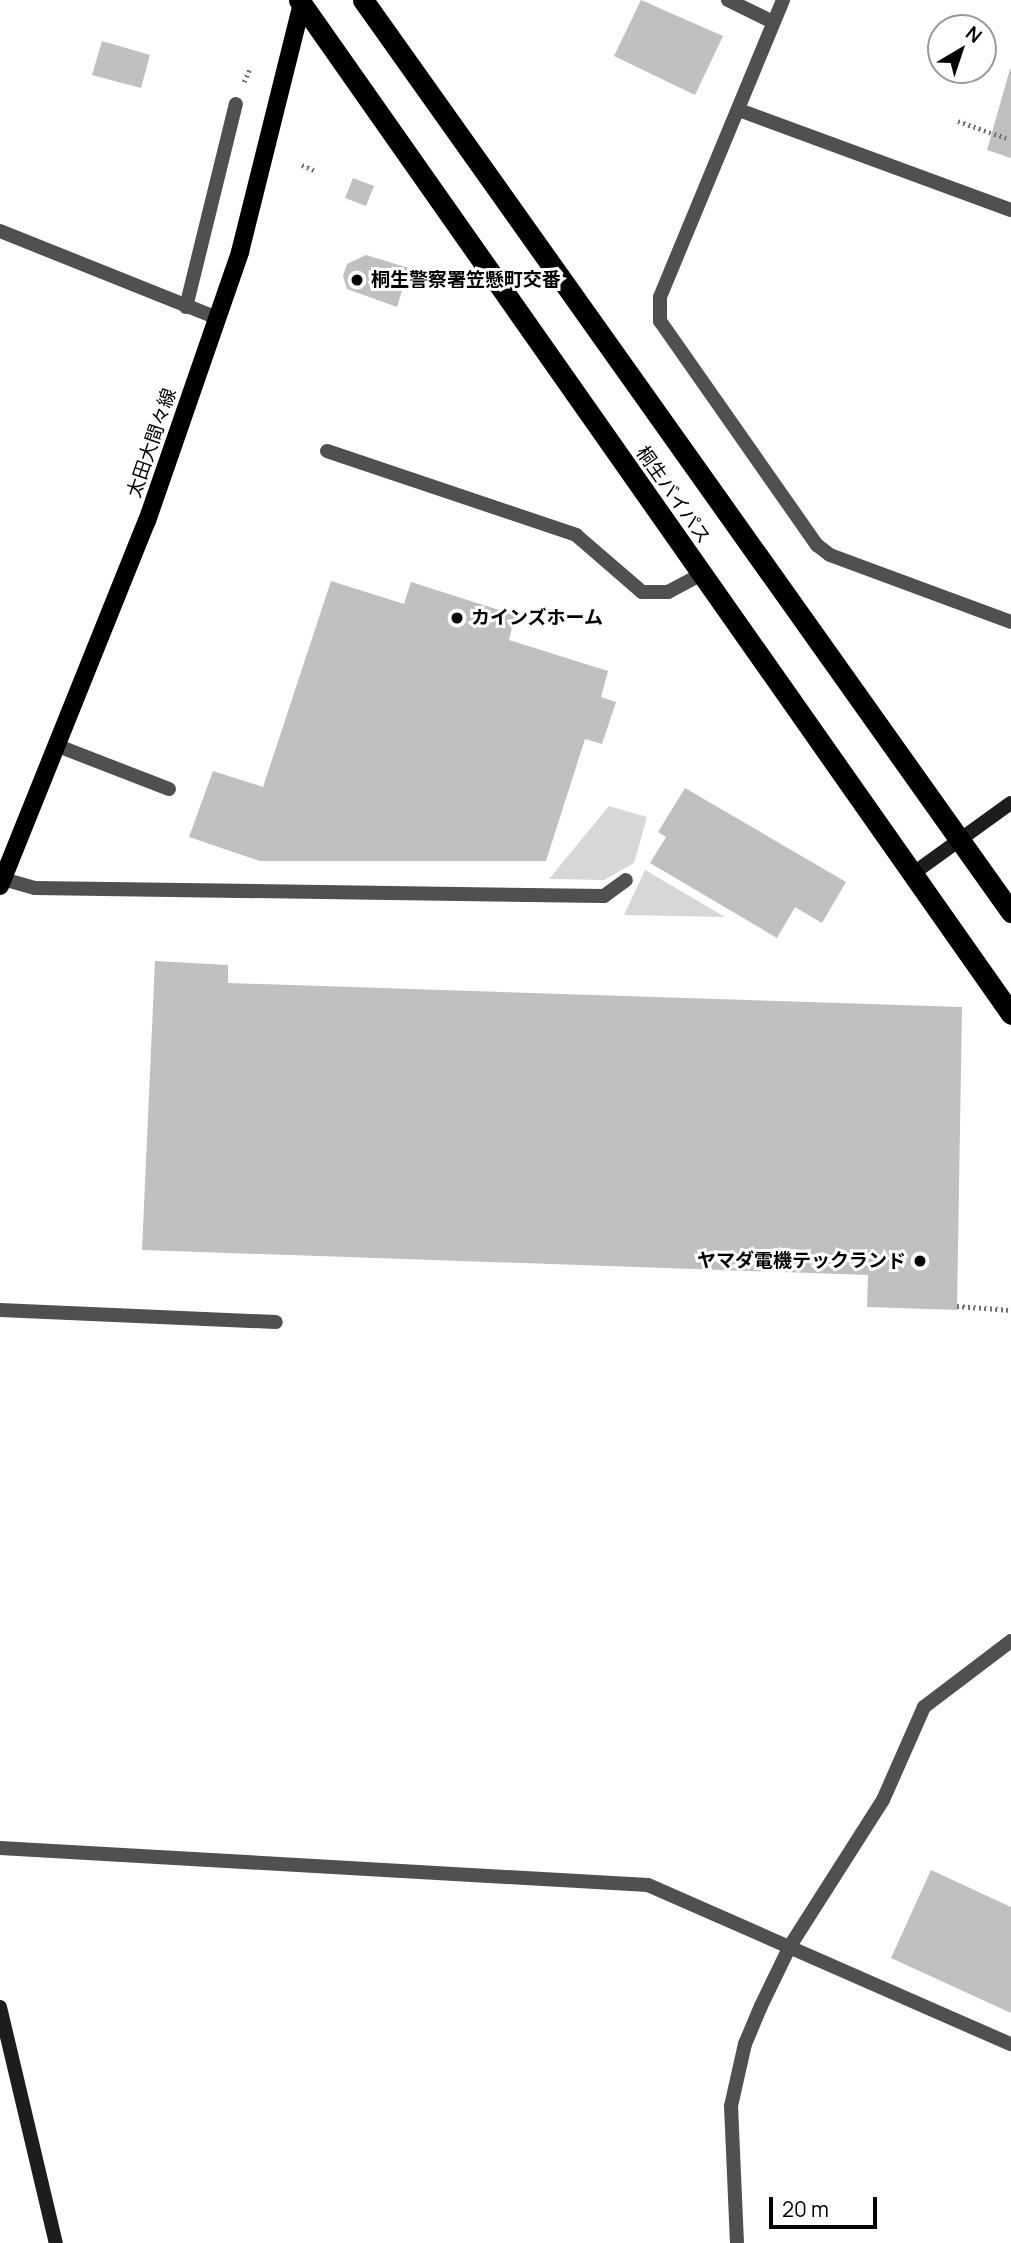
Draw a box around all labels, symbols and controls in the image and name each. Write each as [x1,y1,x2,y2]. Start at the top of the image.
north arrow [927,14,997,84]
text: N [960,20,987,49]
place label: 桐生警察署笠懸町交番 [371,269,561,291]
marker: 桐生警察署笠懸町交番 [349,272,365,288]
street label: 太田大間々線 [123,385,181,501]
street label: 桐生バイパス [631,442,715,548]
place label: カインズホーム [471,607,604,629]
marker: カインズホーム [449,610,465,626]
place label: ヤマダ電機テックランド [697,1250,906,1272]
marker: ヤマダ電機テックランド [912,1253,928,1269]
scale bar [773,2184,881,2228]
text: 20 m [782,2195,829,2223]

